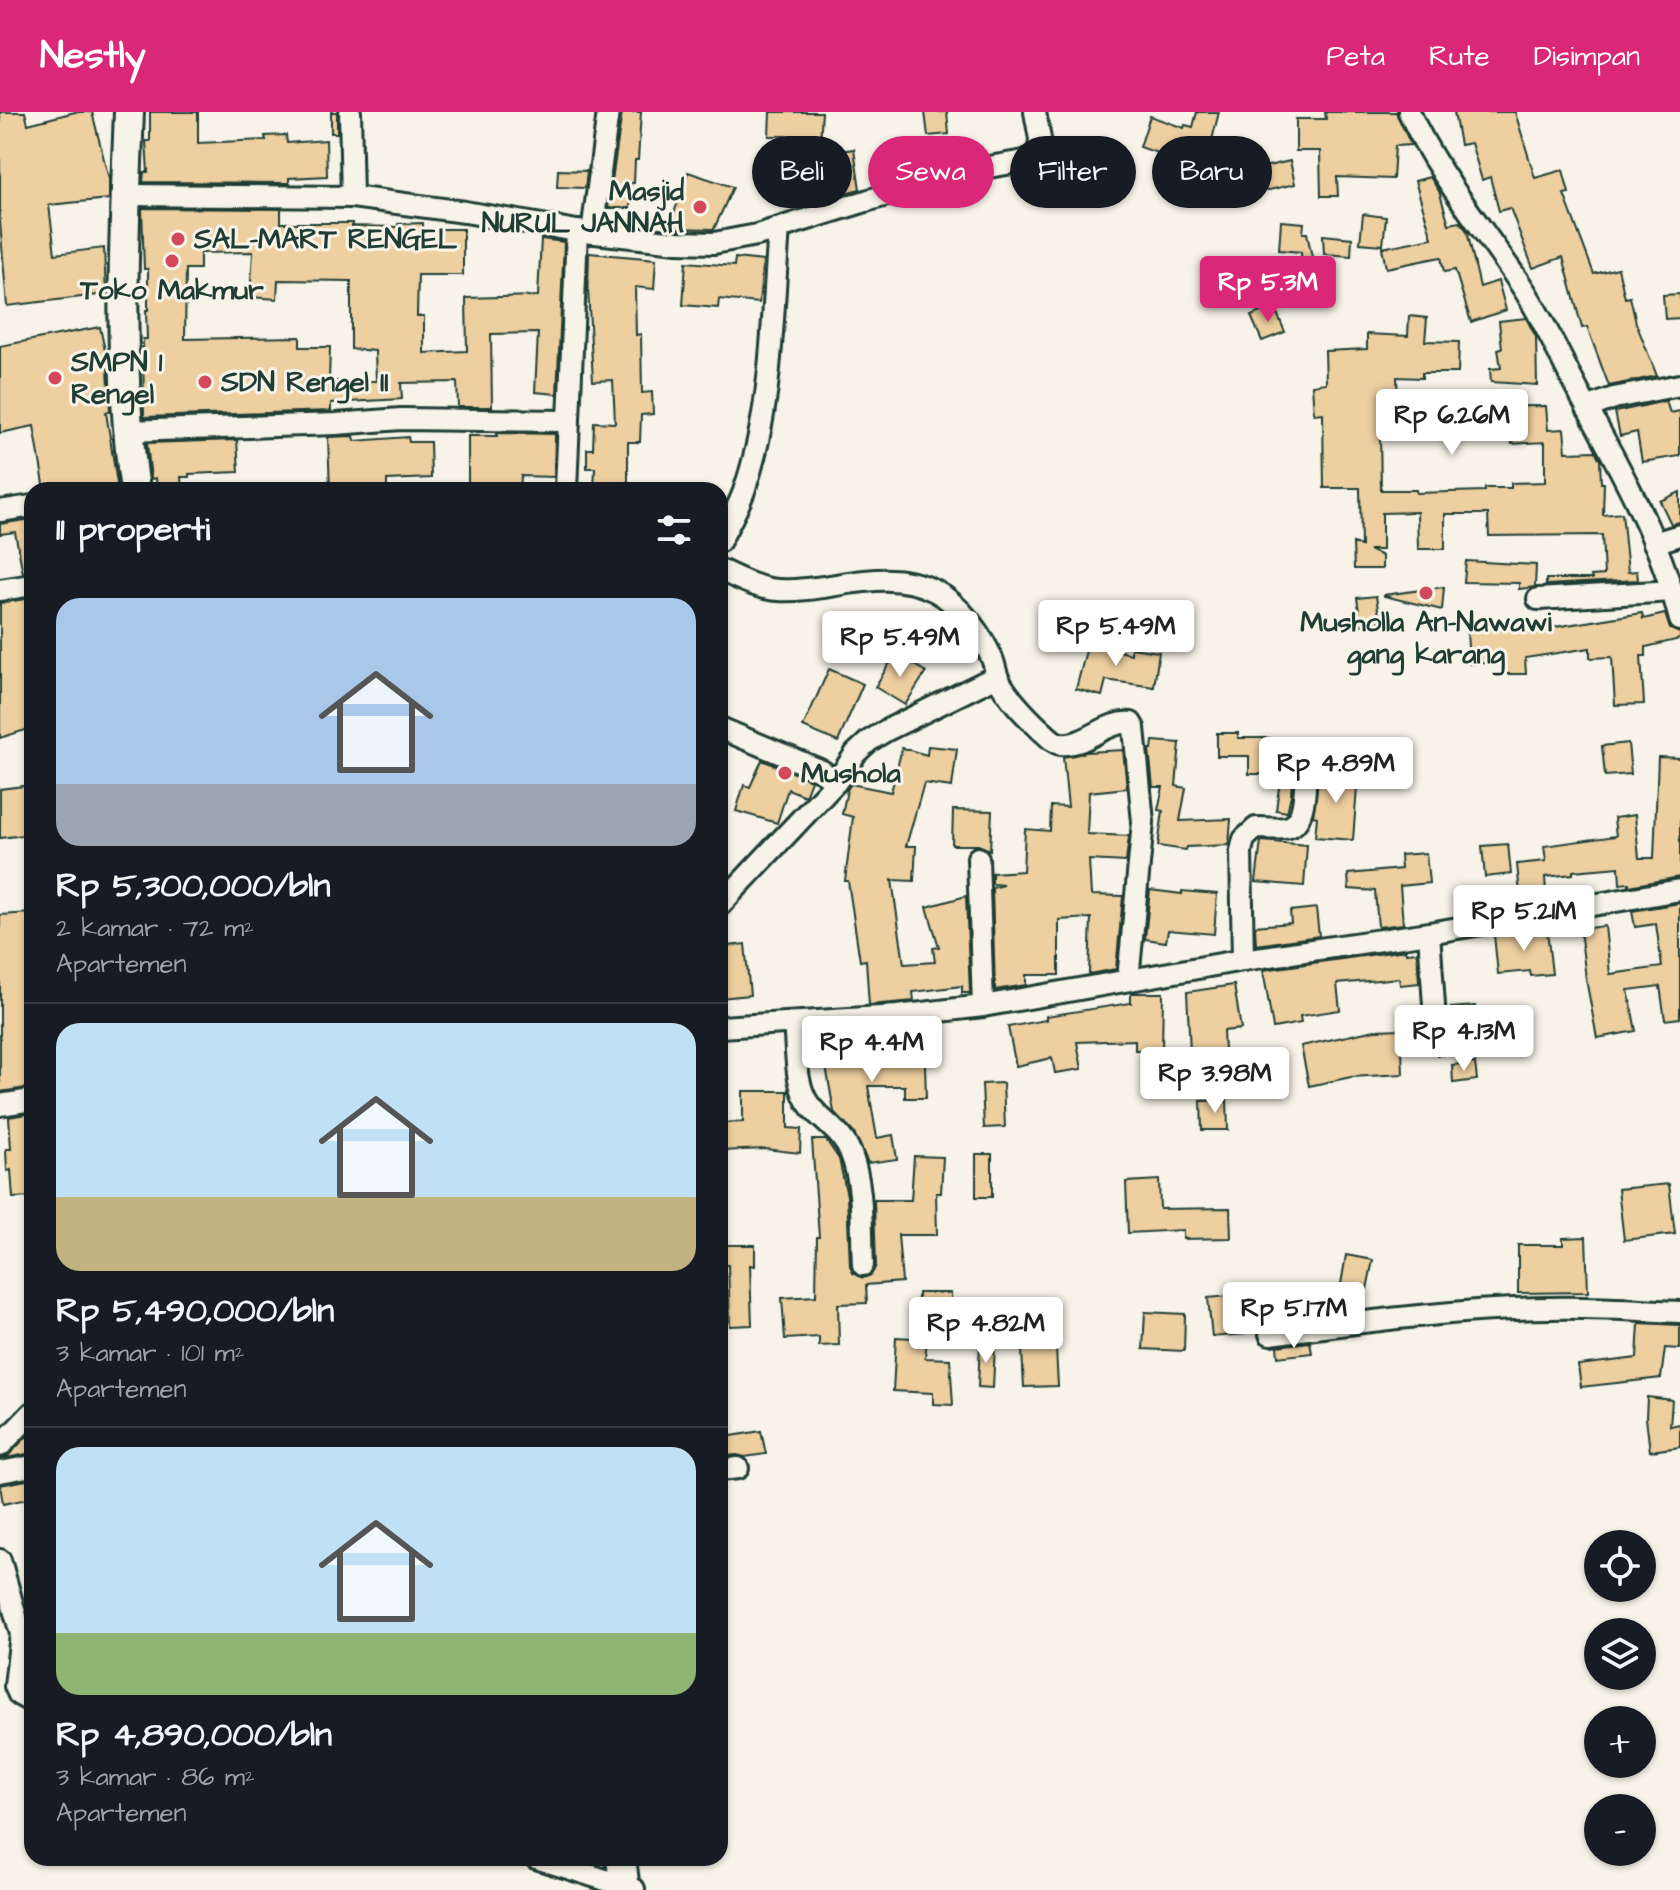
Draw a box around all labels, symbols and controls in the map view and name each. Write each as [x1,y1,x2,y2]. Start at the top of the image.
text: Nestly [40,30,146,82]
text: Peta [1326,37,1385,76]
text: Rute [1429,37,1490,76]
text: Disimpan [1534,37,1640,76]
chip: Beli [752,136,852,208]
chip: Sewa [868,136,994,208]
chip: Filter [1010,136,1136,208]
chip: Baru [1152,136,1272,208]
place label: Masjid NURUL JANNAH [482,172,685,243]
marker: Masjid NURUL JANNAH [691,198,709,216]
place label: SAL-MART RENGEL [193,220,458,259]
marker: SAL-MART RENGEL [169,230,187,248]
marker: Toko Makmur [163,252,181,270]
pin: Rp 5.3M [1194,256,1342,324]
text: Rp 5.3M [1218,264,1318,300]
place label: Toko Makmur [79,271,264,310]
place label: SMPN 1 Rengel [70,343,163,416]
place label: SDN Rengel II [220,363,389,404]
marker: SMPN 1 Rengel [46,369,64,387]
marker: SDN Rengel II [196,373,214,391]
pin: Rp 6.26M [1369,389,1535,457]
text: Rp 6.26M [1394,397,1510,433]
text: 11 properti [56,506,210,554]
icon: filters [652,508,696,552]
marker: Musholla An-Nawawi gang karang [1417,584,1435,602]
pin: Rp 5.49M [1033,600,1199,668]
place label: Musholla An-Nawawi gang karang [1300,603,1553,676]
text: Rp 5.49M [1056,608,1176,644]
pin: Rp 5.49M [817,611,983,679]
text: Rp 5.49M [840,619,960,655]
icon: home [304,650,448,794]
pin: Rp 4.89M [1253,737,1419,805]
text: Rp 4.89M [1277,745,1395,781]
place label: Mushola [801,754,901,793]
marker: Mushola [776,764,794,782]
text: Rp 5,300,000/bln [56,862,330,910]
pin: Rp 5.21M [1441,885,1607,953]
text: Rp 5.21M [1471,893,1577,929]
text: 2 kamar · 72 m² [56,910,254,946]
text: Apartemen [56,946,187,982]
pin: Rp 4.13M [1381,1005,1547,1073]
text: Rp 4.13M [1413,1013,1515,1049]
pin: Rp 4.4M [798,1016,946,1084]
text: Rp 4.4M [820,1024,924,1060]
pin: Rp 3.98M [1132,1047,1298,1115]
text: Rp 3.98M [1158,1055,1272,1091]
icon: home [304,1075,448,1219]
pin: Rp 5.17M [1211,1282,1377,1350]
text: Rp 5,490,000/bln [56,1287,334,1335]
text: Rp 5.17M [1241,1290,1347,1326]
pin: Rp 4.82M [903,1297,1069,1365]
text: Rp 4.82M [927,1305,1045,1341]
text: 3 kamar · 101 m² [56,1335,245,1371]
text: Apartemen [56,1371,187,1407]
icon: home [304,1499,448,1643]
map controls [1584,1530,1656,1866]
button: locate [1584,1530,1656,1602]
button: layers [1584,1618,1656,1690]
button: + [1584,1706,1656,1778]
text: Rp 4,890,000/bln [56,1711,332,1759]
text: 3 kamar · 86 m² [56,1759,255,1795]
button: − [1584,1794,1656,1866]
text: Apartemen [56,1795,187,1831]

